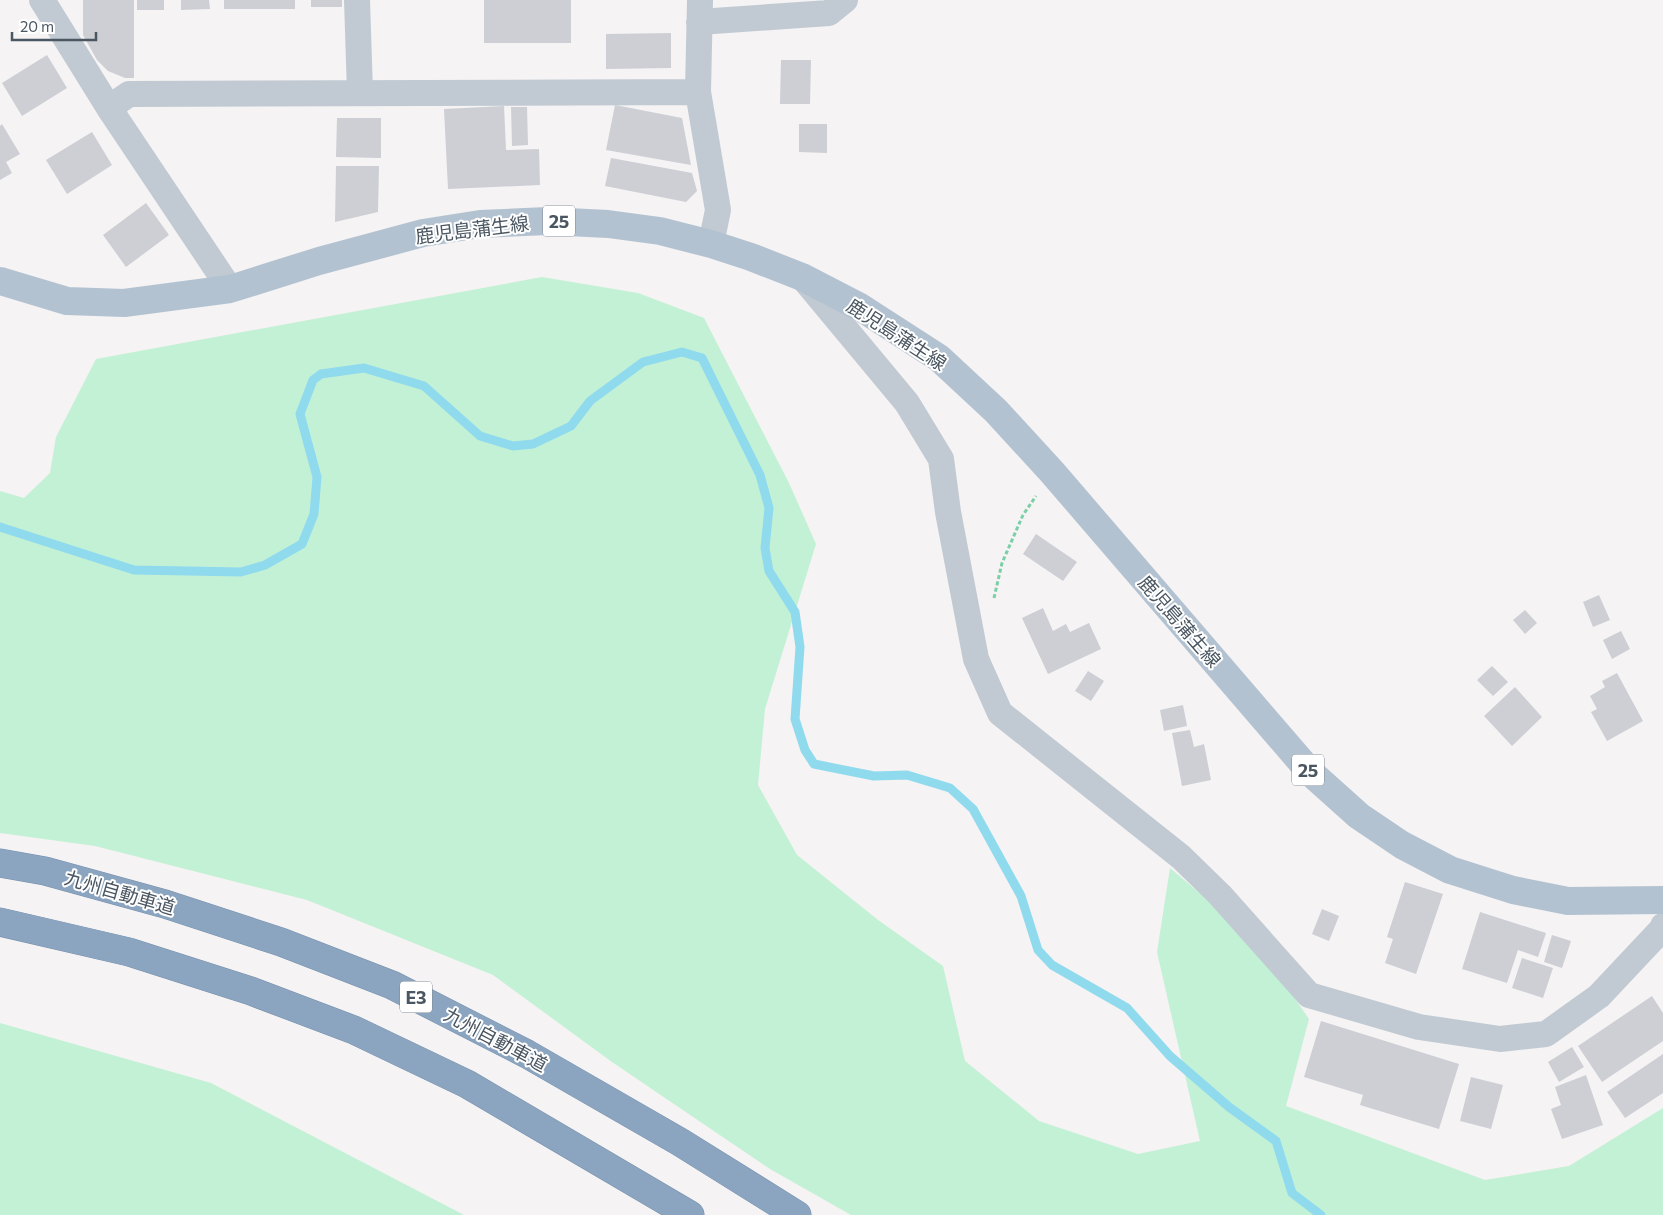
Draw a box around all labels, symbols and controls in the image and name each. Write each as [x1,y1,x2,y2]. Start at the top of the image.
scale bar [12,10,96,42]
text: 20 m [20,17,54,35]
road number: 25 [543,206,575,237]
street label: 鹿児島蒲生線 [414,211,530,247]
street label: 鹿児島蒲生線 [843,293,951,375]
street label: 鹿児島蒲生線 [1134,570,1226,672]
road number: 25 [1292,754,1324,786]
street label: 九州自動車道 [62,865,178,919]
road number: E3 [400,982,432,1012]
street label: 九州自動車道 [440,1002,552,1076]

